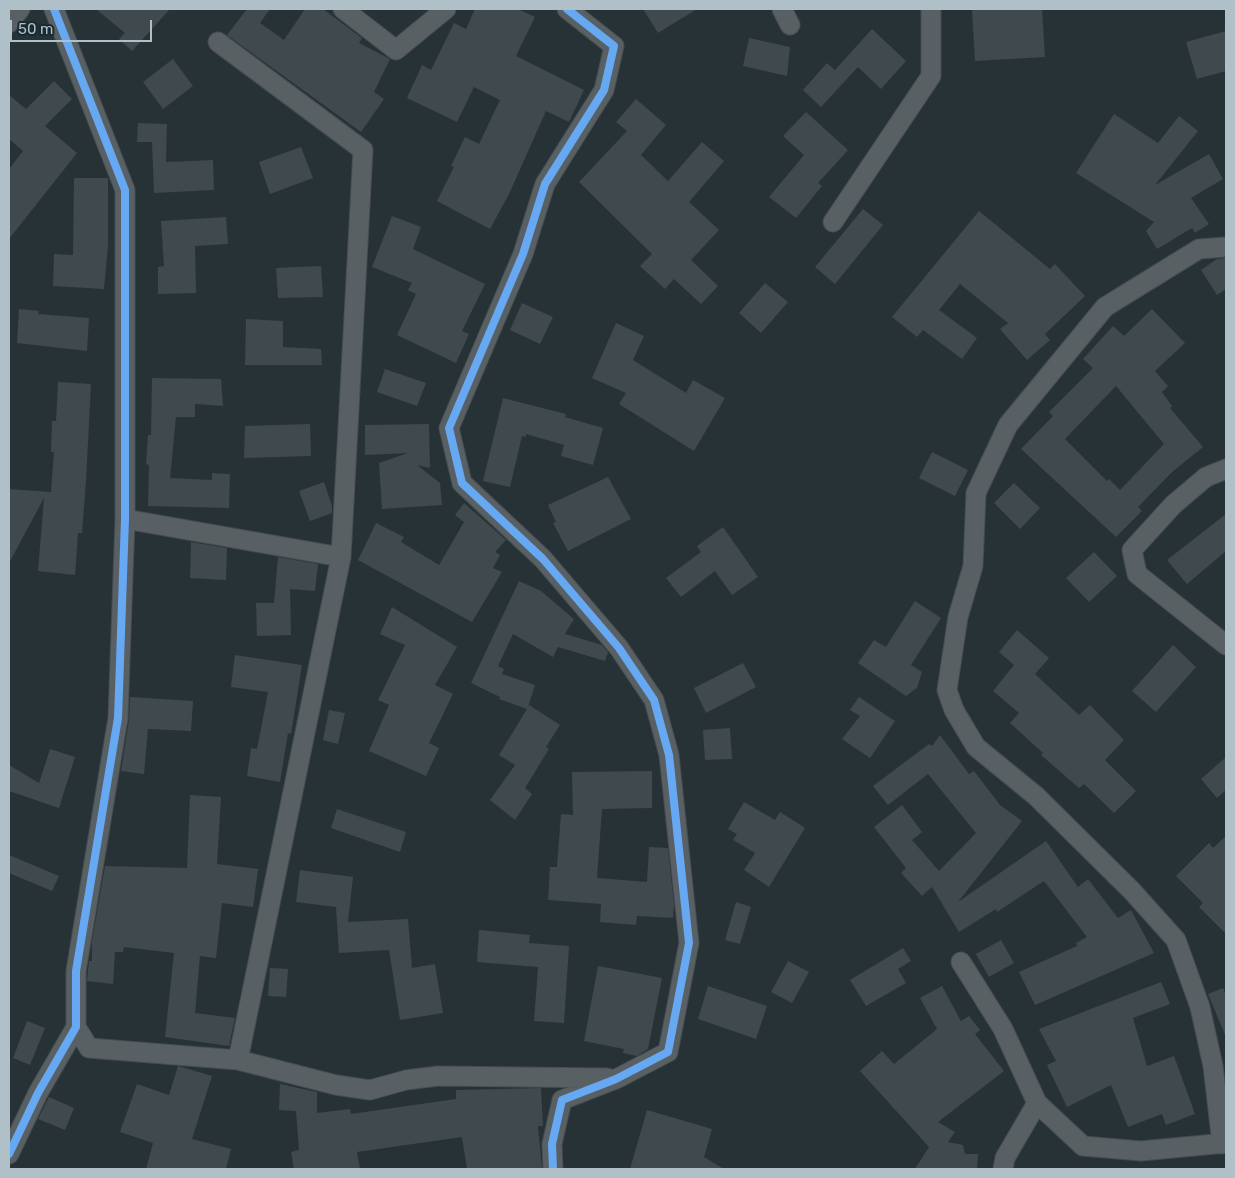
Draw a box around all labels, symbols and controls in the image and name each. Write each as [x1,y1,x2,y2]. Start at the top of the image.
scale bar [12,10,155,42]
text: 50 m [18,20,53,38]

